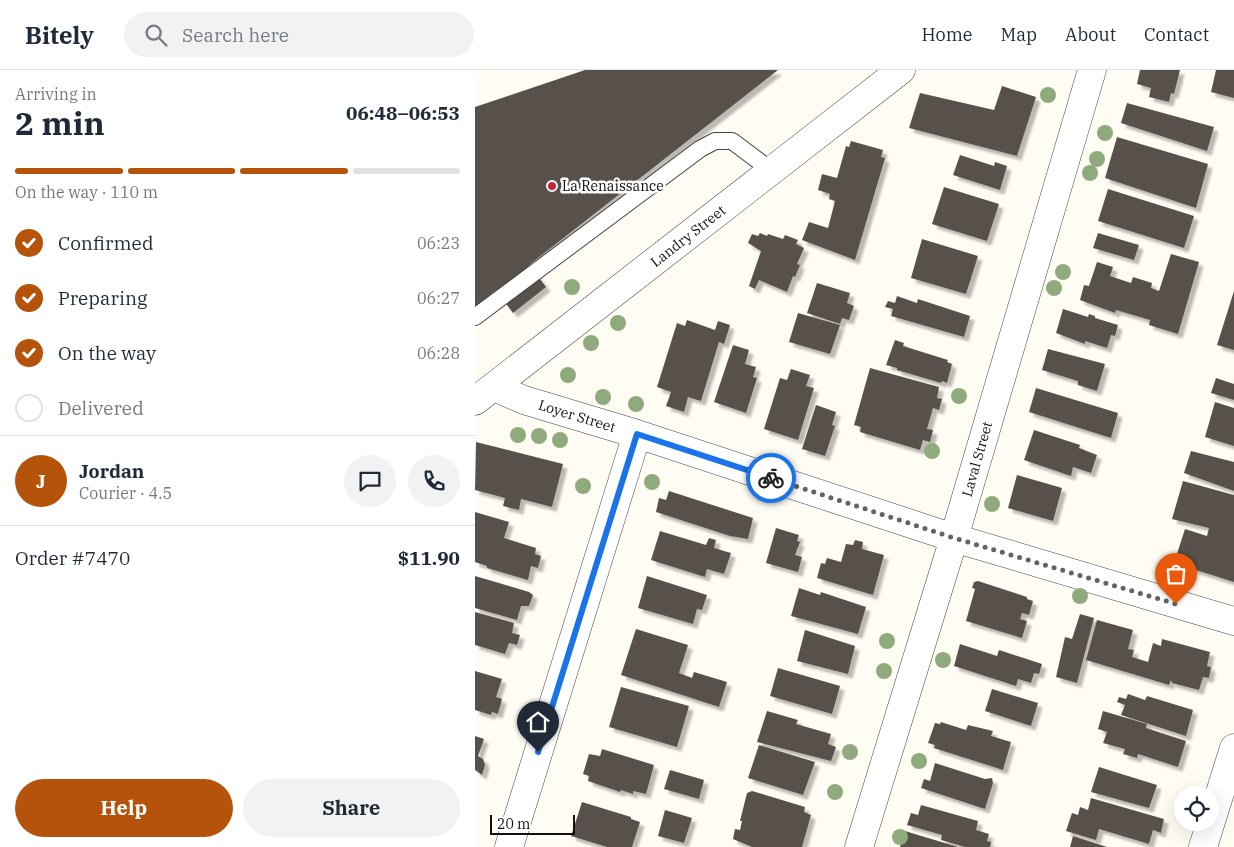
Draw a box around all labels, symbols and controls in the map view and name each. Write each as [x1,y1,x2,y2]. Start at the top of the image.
search box [124,12,474,57]
text: Bitely [25,19,94,51]
icon: search [142,21,170,49]
text: Search here [182,23,289,47]
text: Home [921,23,973,46]
text: Map [1001,23,1037,46]
text: About [1065,23,1116,46]
text: Contact [1144,23,1209,46]
text: Arriving in [15,84,97,104]
text: 06:48–06:53 [346,101,460,125]
text: 2 min [15,102,105,144]
place label: La Renaissance [562,177,664,195]
marker: La Renaissance [546,180,558,192]
text: On the way · 110 m [15,182,158,202]
street label: Landry Street [647,201,729,271]
icon: check [15,229,43,257]
text: Confirmed [58,231,153,255]
text: 06:23 [417,233,460,253]
icon: check [15,284,43,312]
text: Preparing [58,286,147,310]
text: 06:27 [417,288,460,308]
icon: check [15,339,43,367]
text: On the way [58,341,156,365]
text: 06:28 [417,343,460,363]
text: Delivered [58,396,144,420]
street label: Loyer Street [536,396,618,436]
street label: Laval Street [958,419,996,499]
courier [746,453,796,503]
button: chat [344,455,396,507]
button: phone [408,455,460,507]
text: Jordan [79,459,144,483]
icon: bike [757,464,785,492]
text: J [36,469,46,493]
text: Courier · 4.5 [79,483,172,503]
text: Order #7470 [15,546,130,570]
text: $11.90 [398,546,460,570]
pin [1155,553,1197,604]
icon: bag [1162,560,1190,588]
pin [517,701,559,752]
icon: home [524,708,552,736]
button: Help [15,779,233,837]
button: Share [243,779,460,837]
map controls [1174,786,1219,831]
button: locate [1174,786,1219,831]
scale bar [490,812,575,835]
text: 20 m [497,815,530,833]

